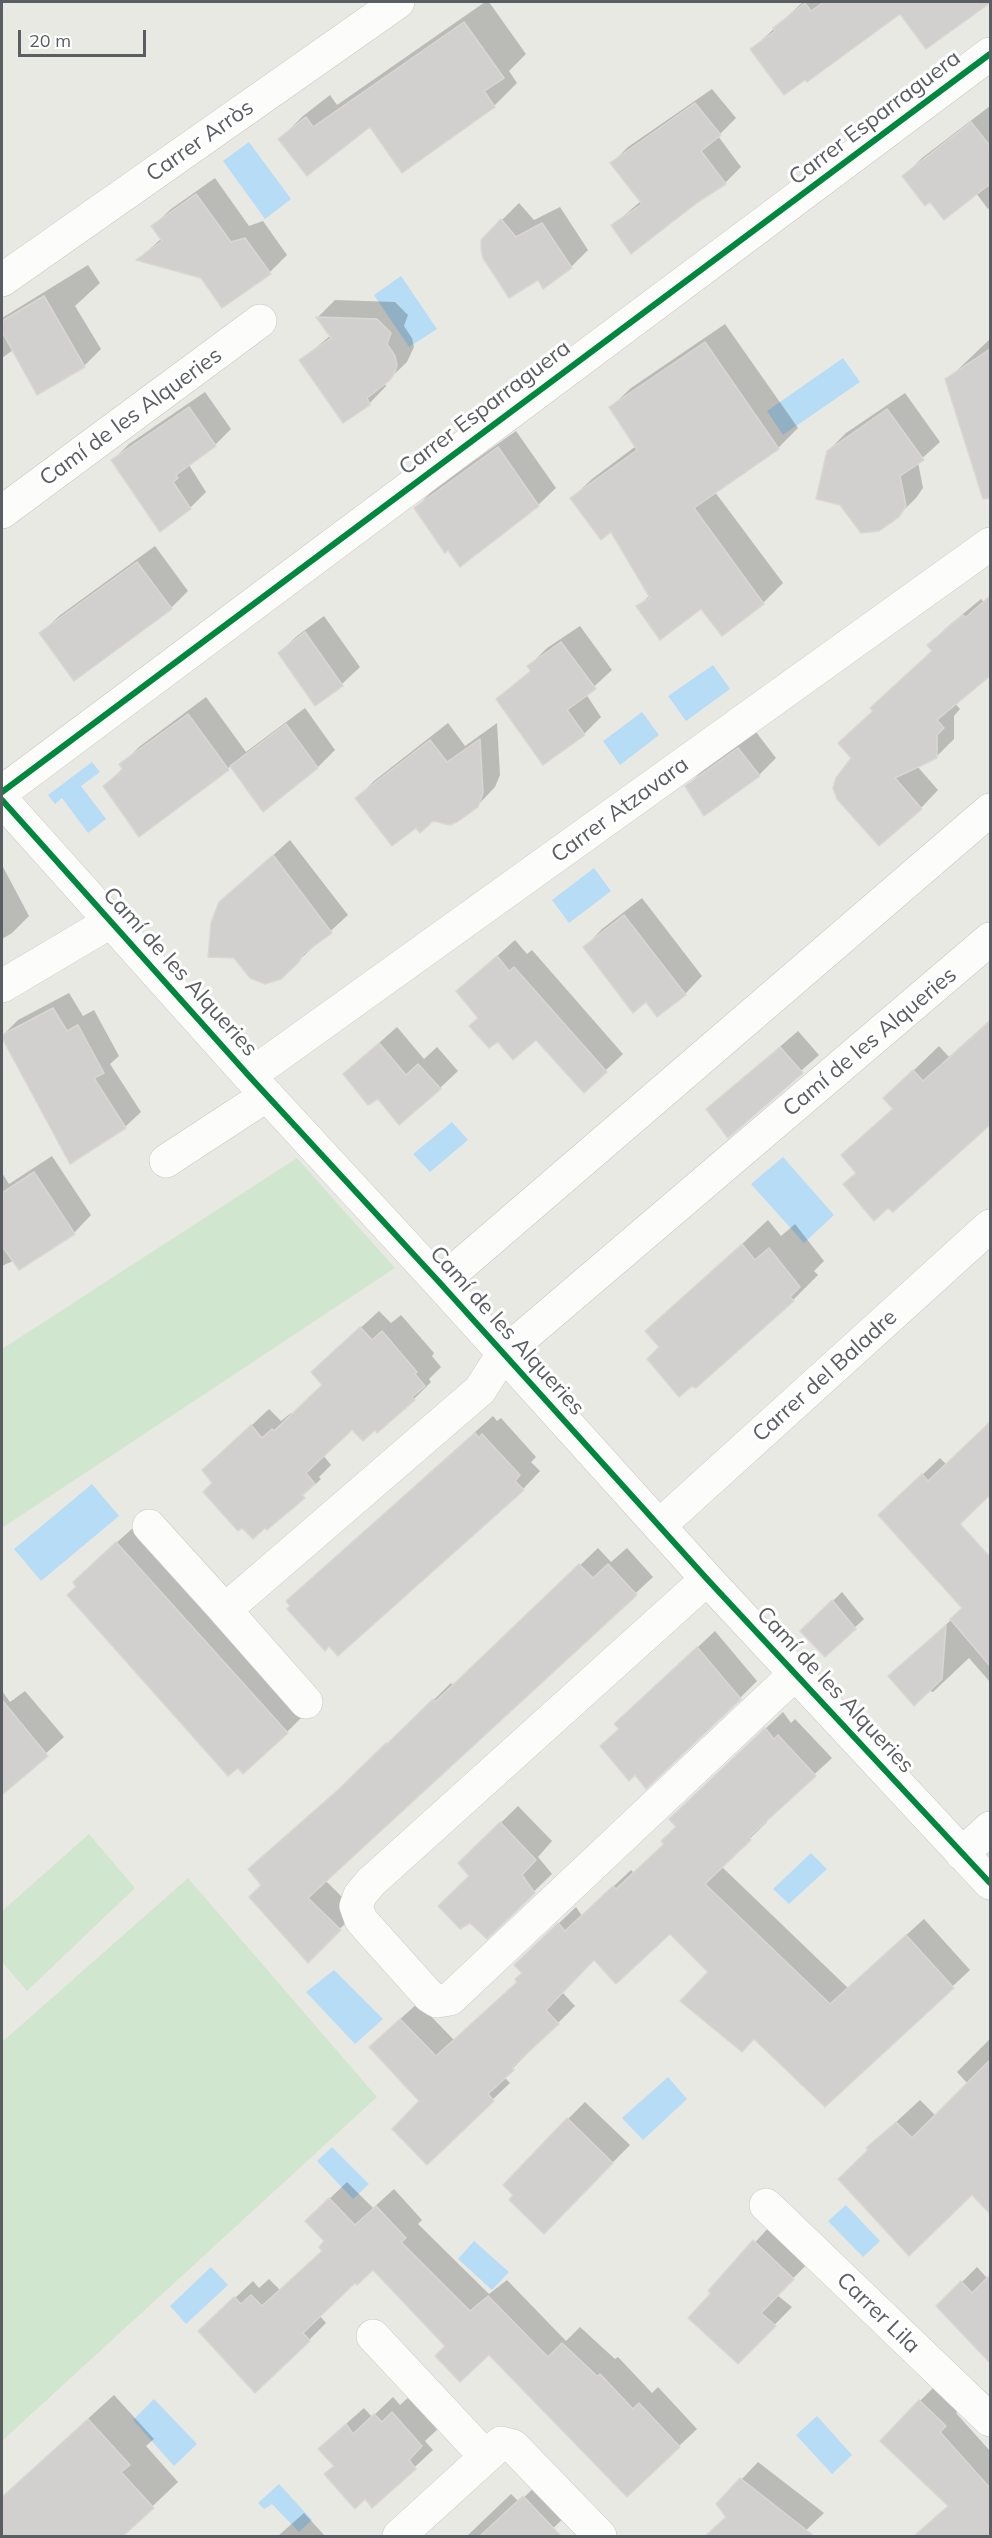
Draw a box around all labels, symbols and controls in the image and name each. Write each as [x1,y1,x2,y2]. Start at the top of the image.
scale bar [21,18,148,56]
text: 20 m [29,29,71,52]
street label: Carrer Esparraguera [784,45,966,191]
street label: Carrer Arròs [141,94,259,188]
street label: Carrer Esparraguera [394,335,576,481]
street label: Camí de les Alqueries [35,342,227,492]
street label: Carrer Atzavara [546,751,694,869]
street label: Camí de les Alqueries [97,882,263,1062]
street label: Camí de les Alqueries [778,962,962,1122]
street label: Camí de les Alqueries [424,1241,590,1421]
street label: Carrer del Baladre [747,1304,903,1448]
street label: Camí de les Alqueries [751,1601,919,1779]
street label: Carrer Lila [831,2267,925,2359]

